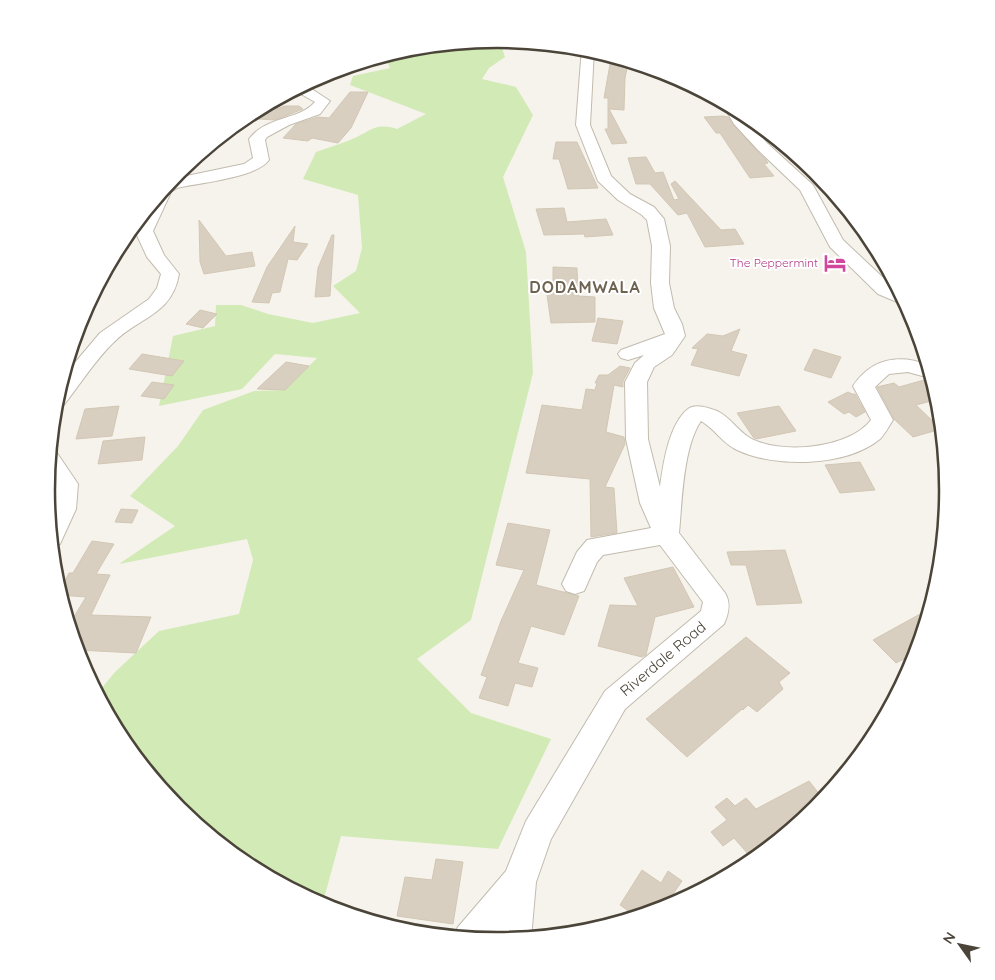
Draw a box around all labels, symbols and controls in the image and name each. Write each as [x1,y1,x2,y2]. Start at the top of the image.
hotel icon: The Peppermint [822,250,848,276]
place label: The Peppermint [730,255,818,270]
district label: DODAMWALA [529,277,641,297]
street label: Riverdale Road [616,617,710,700]
north arrow [935,920,985,970]
text: N [939,929,959,947]

